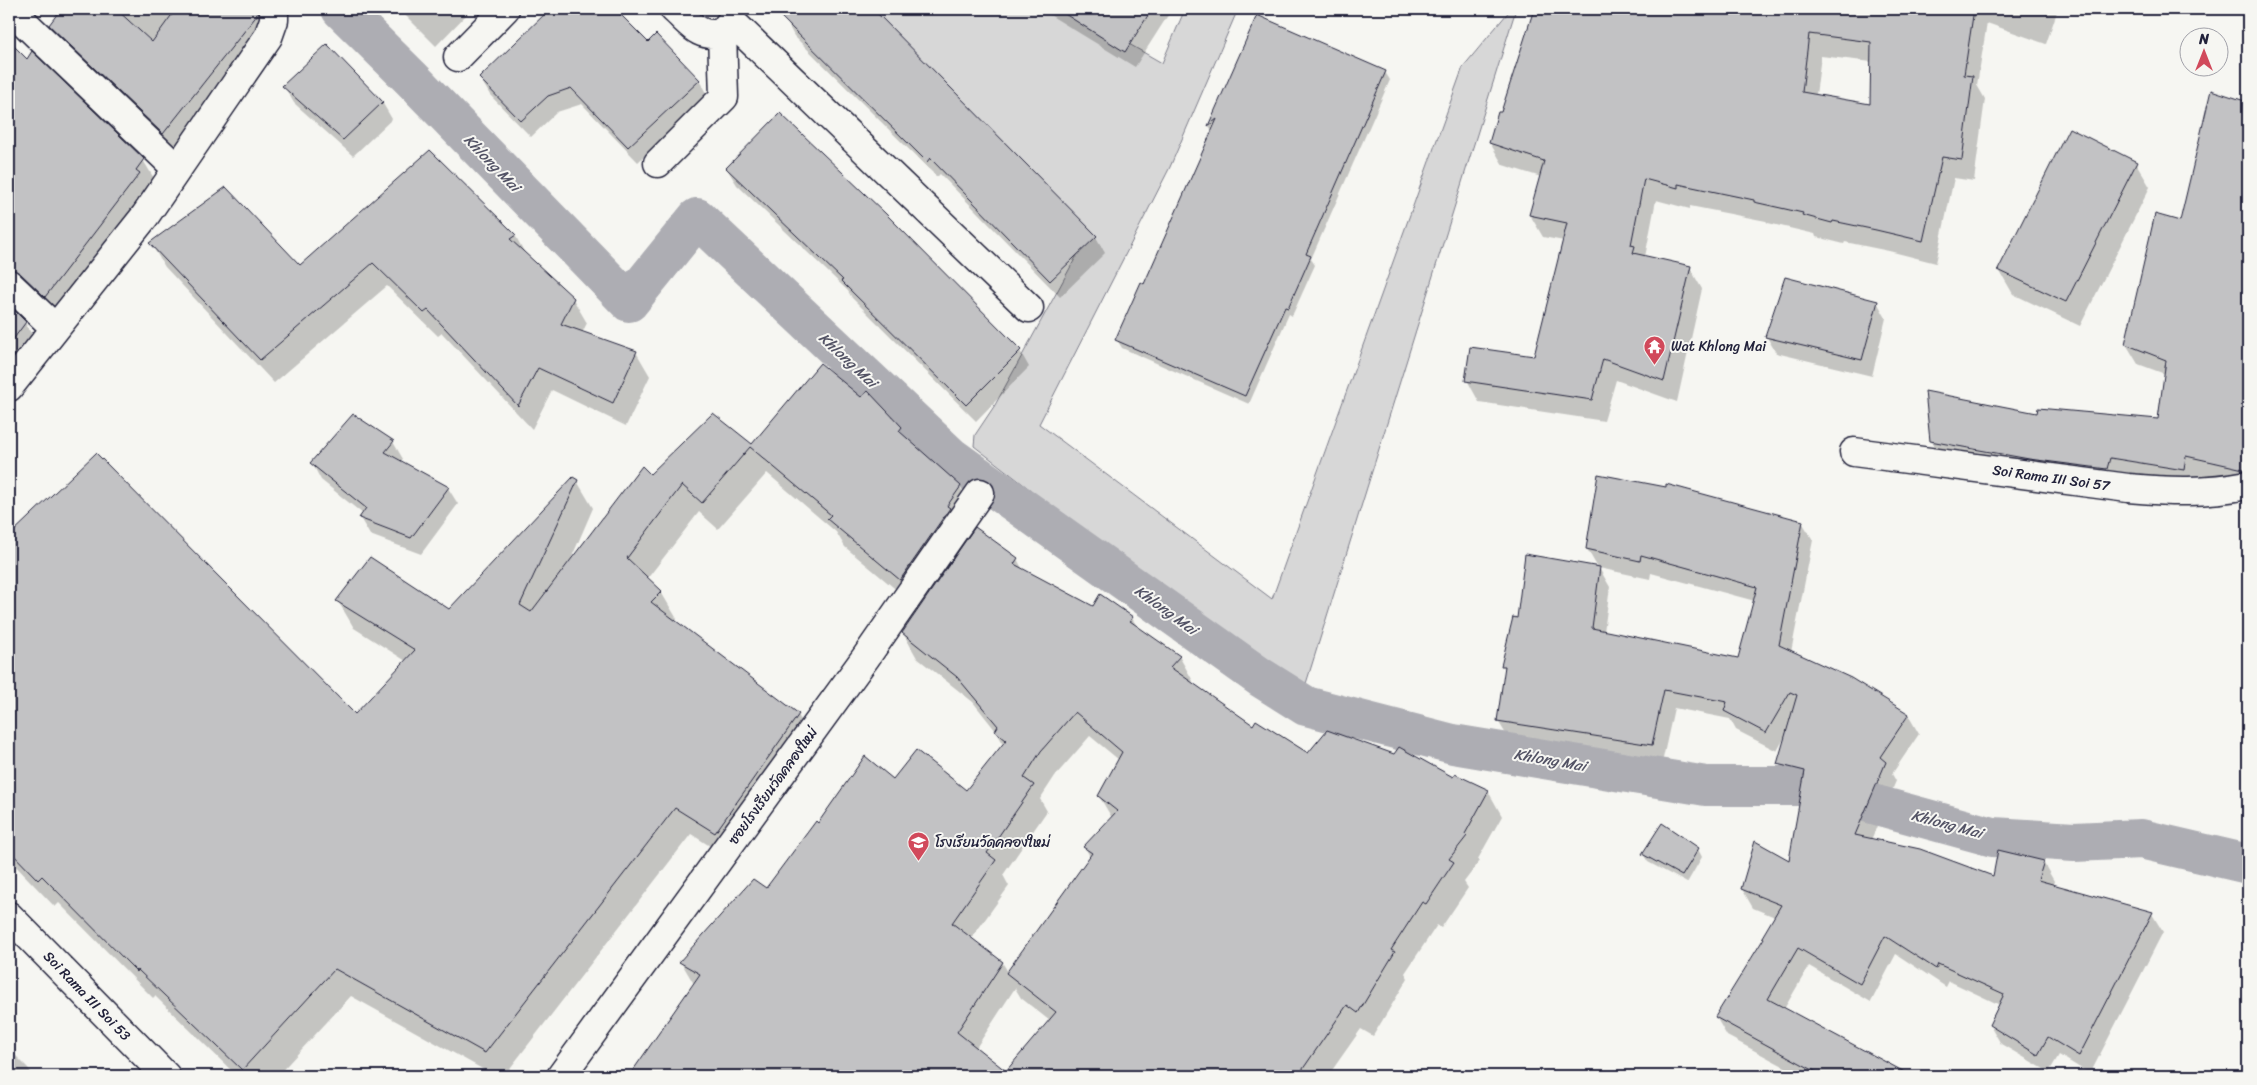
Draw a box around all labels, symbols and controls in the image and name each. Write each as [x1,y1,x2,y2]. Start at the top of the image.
text: N [2198,27,2209,52]
north arrow [2180,28,2230,78]
water label: Khlong Mai [457,128,528,200]
water label: Khlong Mai [813,326,885,396]
temple icon: Wat Khlong Mai [1643,334,1667,365]
place label: Wat Khlong Mai [1671,334,1767,359]
street label: Soi Rama III Soi 57 [1991,457,2112,499]
water label: Khlong Mai [1129,578,1205,643]
street label: ซอยโรงเรียนวัดคลองใหม่ [722,721,825,850]
water label: Khlong Mai [1512,741,1591,780]
water label: Khlong Mai [1909,802,1988,847]
school or university icon: โรงเรียนวัดคลองใหม่ [907,830,931,861]
place label: โรงเรียนวัดคลองใหม่ [935,830,1051,855]
street label: Soi Rama III Soi 53 [37,945,137,1047]

